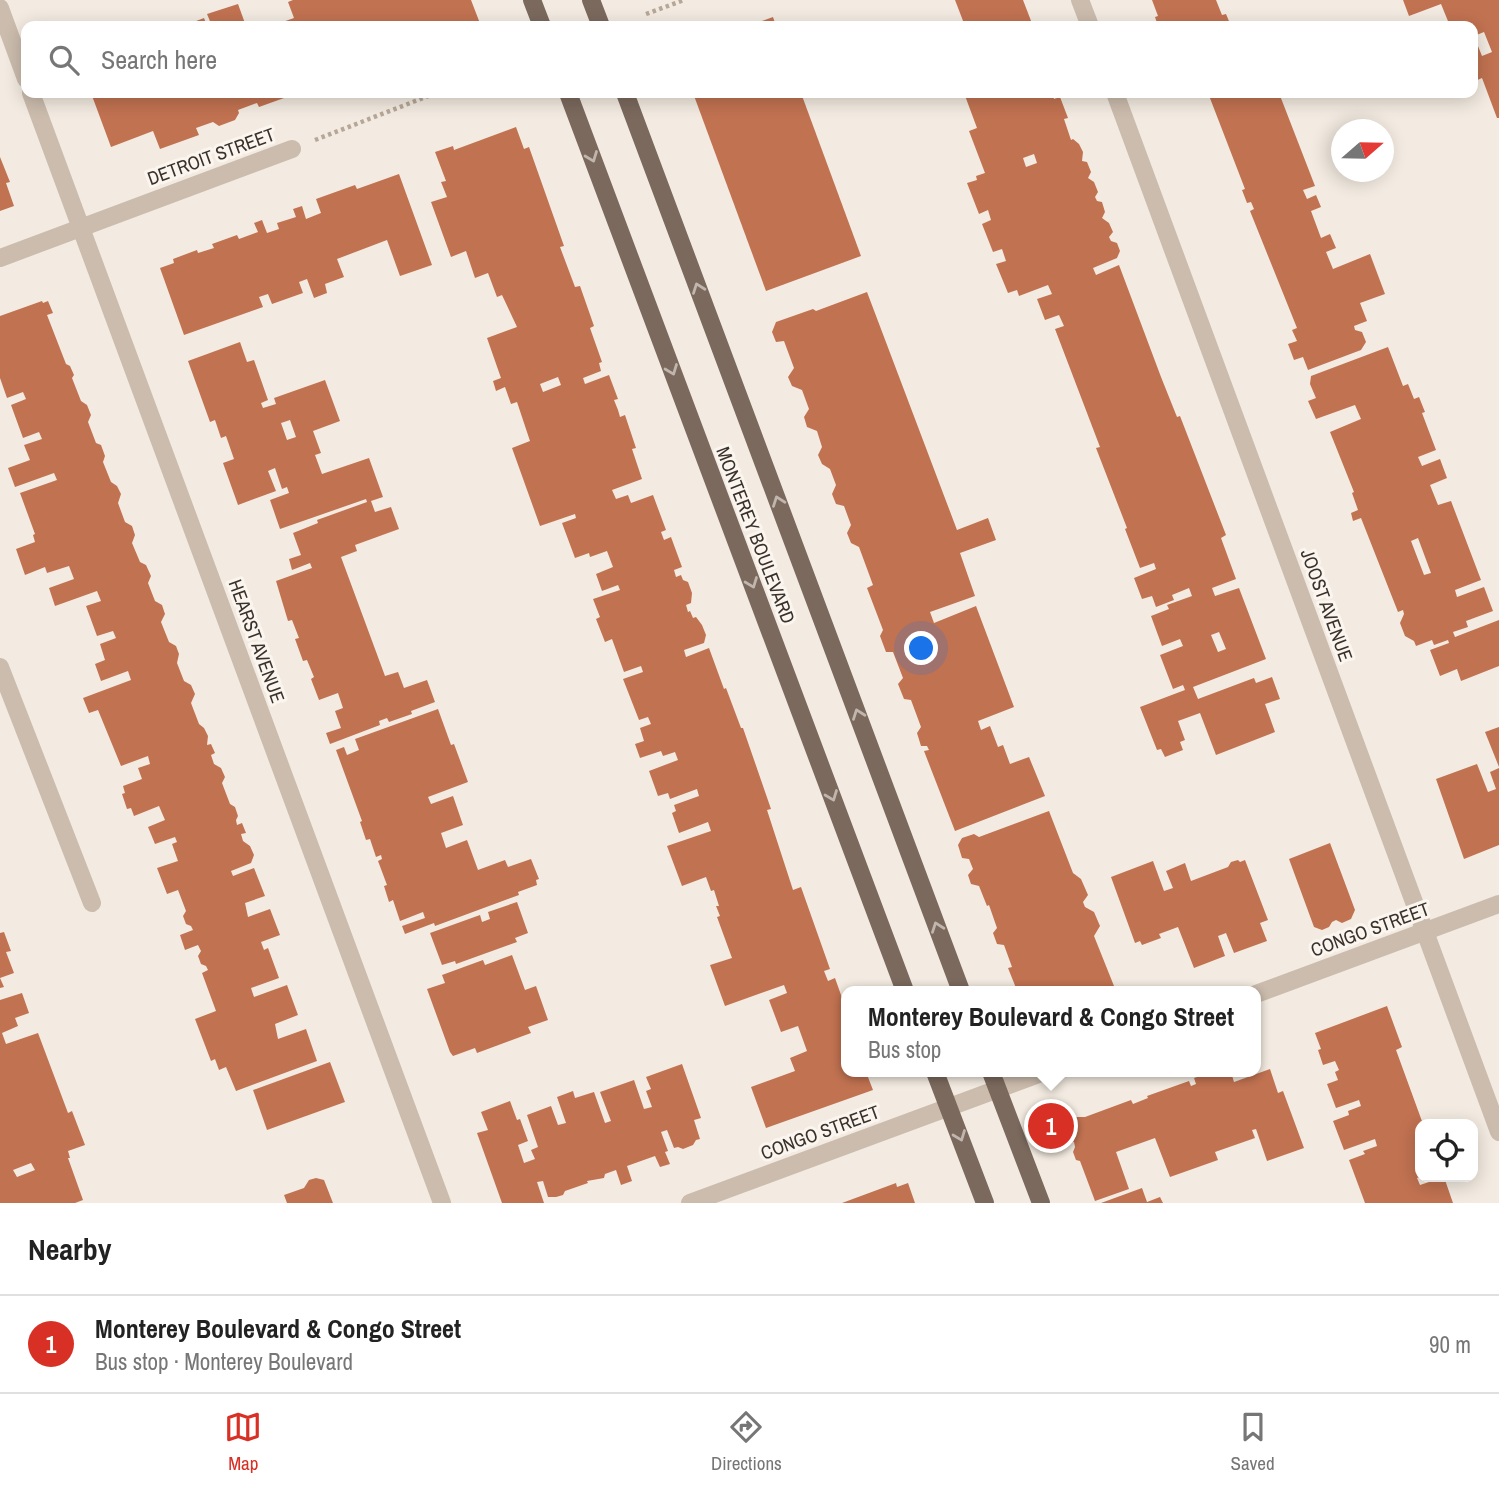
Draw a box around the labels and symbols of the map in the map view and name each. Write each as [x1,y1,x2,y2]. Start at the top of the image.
north arrow [1331,119,1394,182]
street label: DETROIT STREET [144,121,279,191]
one-way arrow [583,150,597,162]
one-way arrow [693,283,707,295]
one-way arrow [663,363,677,375]
street label: MONTEREY BOULEVARD [710,443,802,627]
one-way arrow [772,496,786,508]
street label: JOOST AVENUE [1295,545,1359,665]
street label: HEARST AVENUE [223,576,291,706]
one-way arrow [743,576,757,588]
your location [904,631,938,665]
one-way arrow [852,709,866,721]
one-way arrow [823,789,837,801]
street label: CONGO STREET [1307,895,1433,963]
one-way arrow [932,922,946,934]
street label: CONGO STREET [757,1098,883,1166]
pin: 1 [1028,1100,1074,1152]
one-way arrow [951,1129,965,1141]

